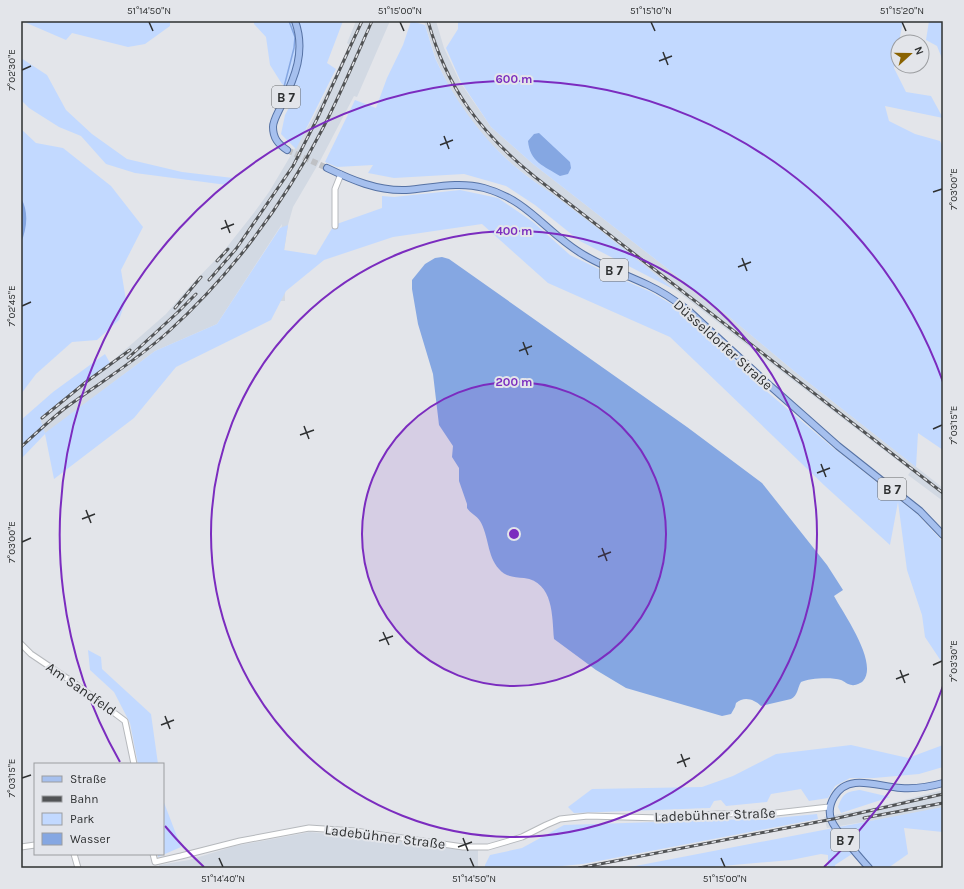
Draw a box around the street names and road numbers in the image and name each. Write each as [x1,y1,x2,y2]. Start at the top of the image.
road number: B 7 [272,86,300,108]
road number: B 7 [600,259,628,281]
street label: Düsseldorfer Straße [670,296,776,394]
road number: B 7 [878,478,906,500]
street label: Am Sandfeld [43,659,119,719]
street label: Ladebühner Straße [654,804,776,826]
street label: Ladebühner Straße [324,821,446,853]
road number: B 7 [831,829,859,851]

